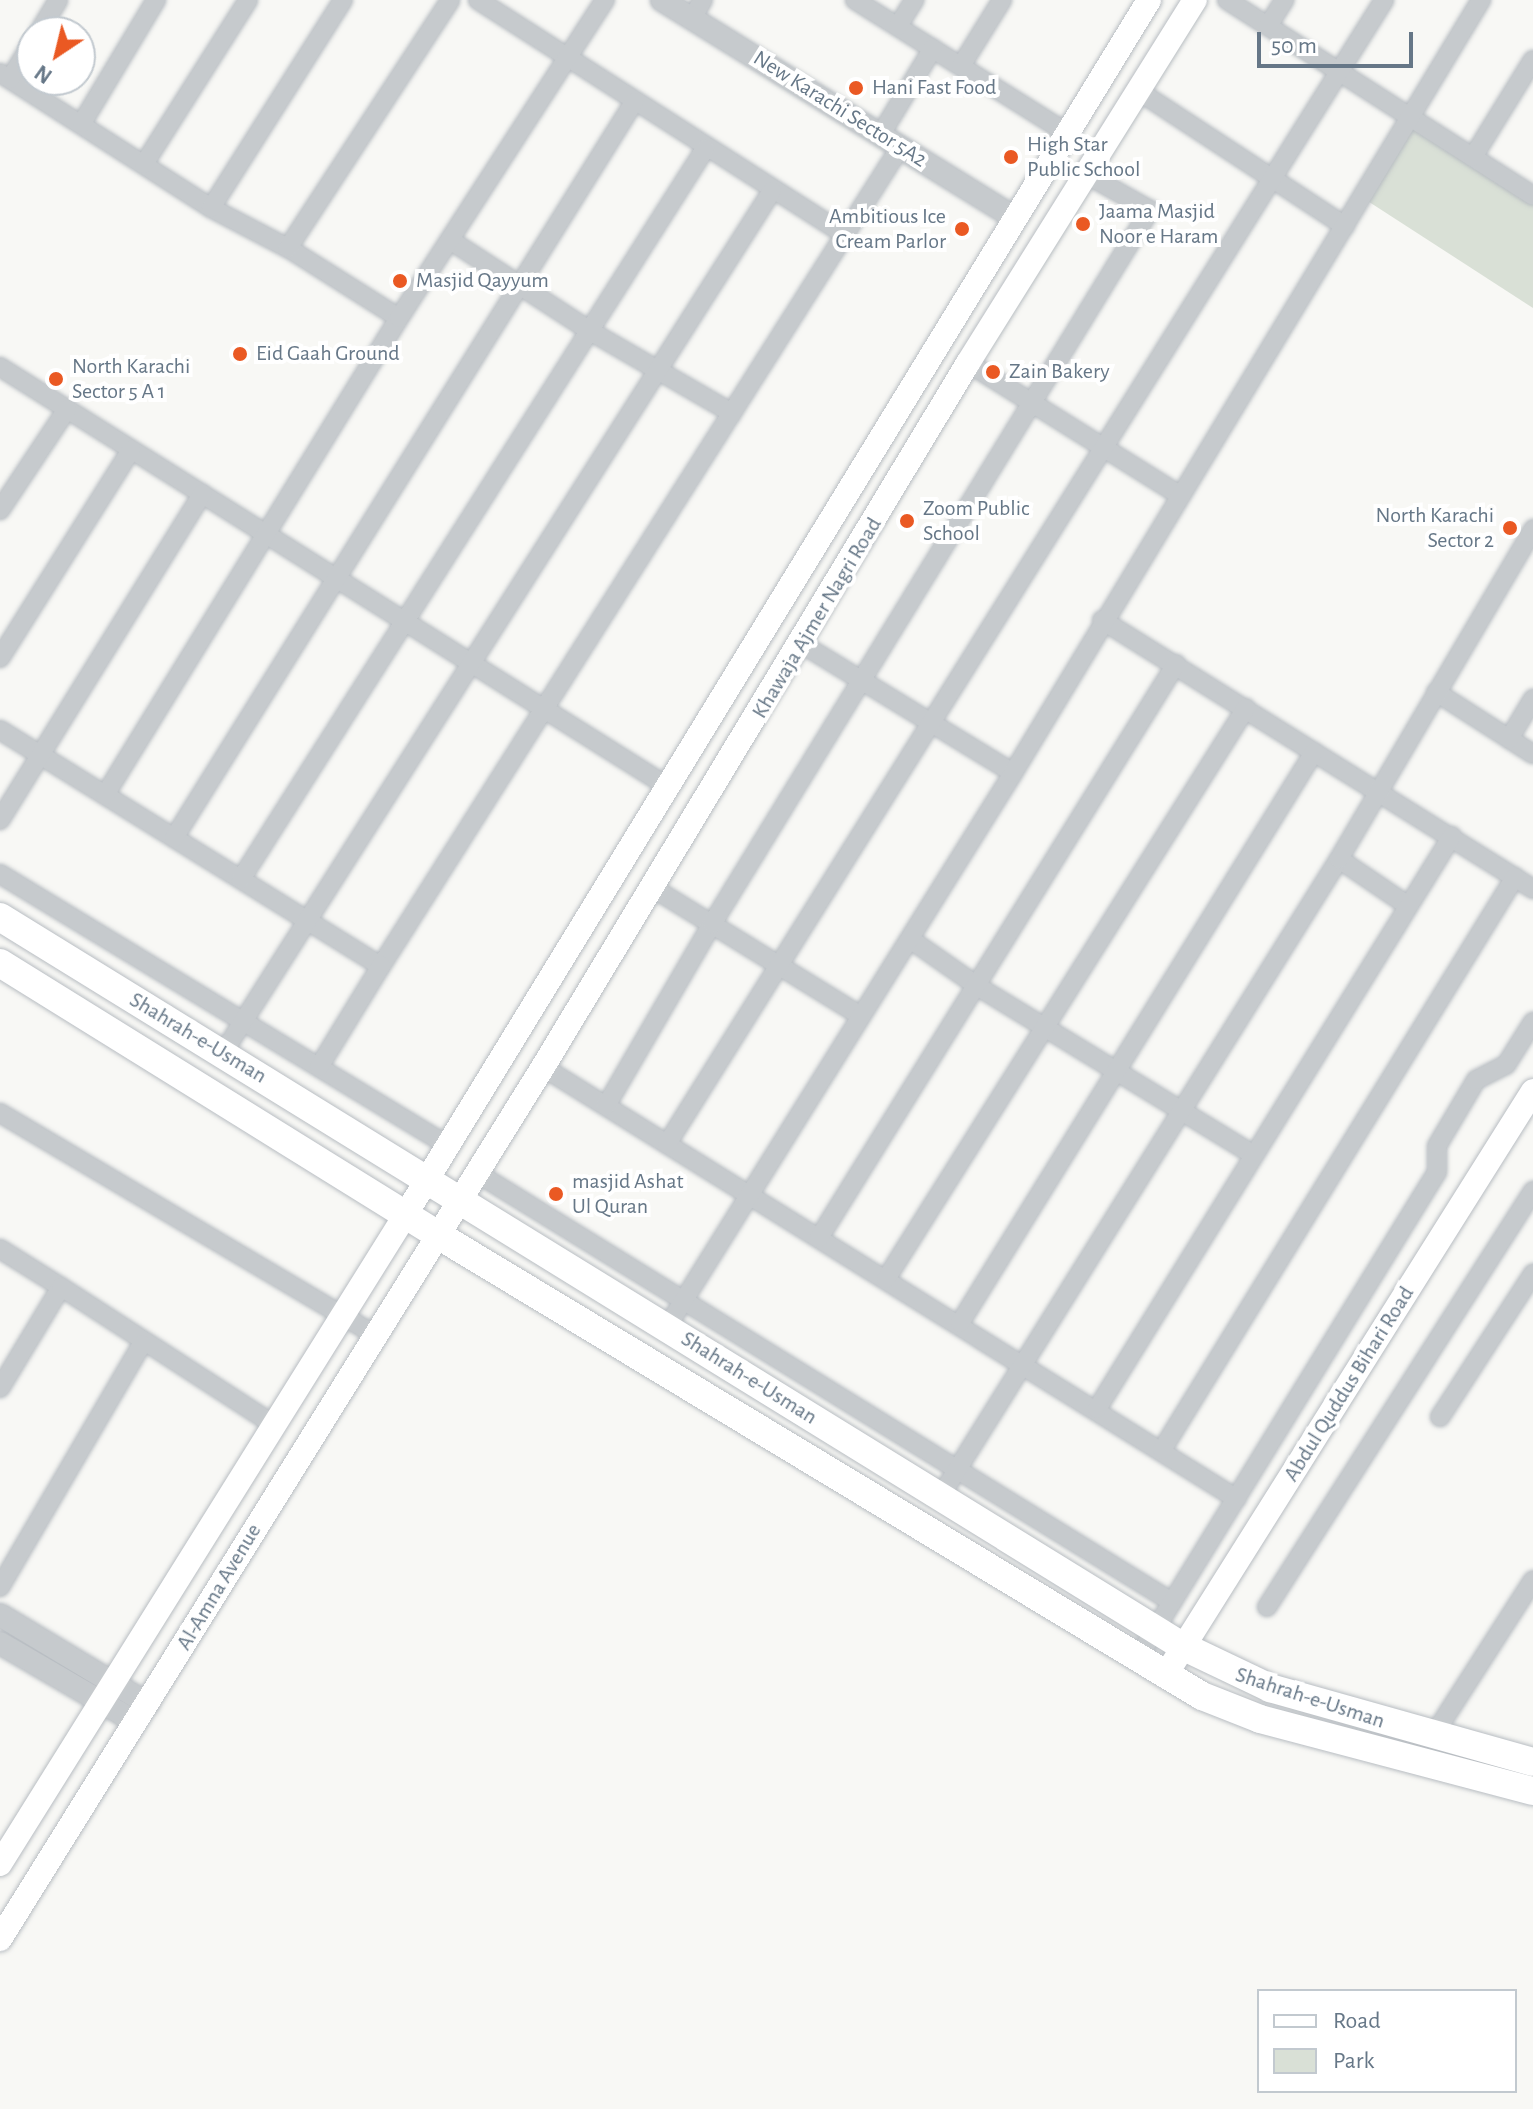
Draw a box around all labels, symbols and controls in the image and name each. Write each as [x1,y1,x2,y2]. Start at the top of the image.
north arrow [16,16,96,96]
scale bar [1261,16,1417,66]
text: 50 m [1271,34,1317,58]
street label: New Karachi Sector 5A2 [748,45,932,173]
text: N [31,61,56,87]
place label: Hani Fast Food [872,75,996,101]
marker: Hani Fast Food [847,79,865,97]
place label: High Star Public School [1027,131,1140,182]
marker: High Star Public School [1002,148,1020,166]
place label: Jaama Masjid Noor e Haram [1099,198,1218,250]
place label: Ambitious Ice Cream Parlor [829,203,946,254]
marker: Jaama Masjid Noor e Haram [1074,215,1092,233]
marker: Ambitious Ice Cream Parlor [953,220,971,238]
place label: Masjid Qayyum [416,268,549,294]
marker: Masjid Qayyum [391,272,409,290]
place label: Eid Gaah Ground [256,341,400,367]
marker: Eid Gaah Ground [231,345,249,363]
place label: North Karachi Sector 5 A 1 [72,353,190,404]
place label: Zain Bakery [1009,359,1110,385]
marker: Zain Bakery [984,363,1002,381]
marker: North Karachi Sector 5 A 1 [47,370,65,388]
place label: Zoom Public School [923,495,1030,546]
place label: North Karachi Sector 2 [1376,502,1494,554]
marker: Zoom Public School [898,512,916,530]
street label: Khawaja Ajmer Nagri Road [746,513,888,723]
marker: North Karachi Sector 2 [1501,519,1519,537]
street label: Shahrah-e-Usman [125,987,271,1089]
place label: masjid Ashat Ul Quran [572,1168,684,1220]
marker: masjid Ashat Ul Quran [547,1185,565,1203]
street label: Abdul Quddus Bihari Road [1278,1282,1420,1486]
street label: Shahrah-e-Usman [676,1326,822,1430]
street label: Al-Amna Avenue [171,1519,267,1655]
street label: Shahrah-e-Usman [1232,1661,1388,1735]
legend [1257,1989,1517,2093]
text: Road [1333,2009,1381,2033]
text: Park [1333,2049,1374,2073]

